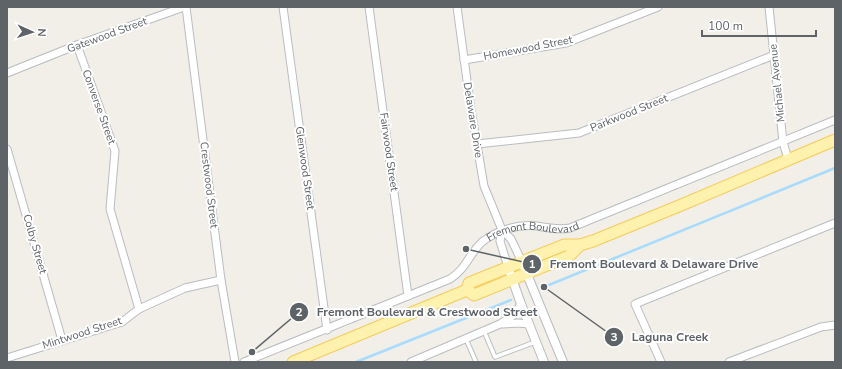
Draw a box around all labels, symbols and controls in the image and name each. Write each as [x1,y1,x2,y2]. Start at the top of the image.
north arrow [12,12,52,52]
scale bar [702,12,816,38]
street label: Gatewood Street [65,14,149,56]
text: 100 m [708,18,743,34]
text: N [34,28,49,37]
street label: Homewood Street [482,32,574,64]
street label: Michael Avenue [765,43,789,123]
street label: Converse Street [79,67,120,147]
street label: Delaware Drive [460,81,486,159]
street label: Parkwood Street [588,91,670,135]
street label: Fairwood Street [376,112,402,192]
street label: Glenwood Street [292,125,318,211]
street label: Crestwood Street [196,141,222,229]
street label: Colby Street [19,213,51,276]
street label: Fremont Boulevard [483,218,581,245]
callout: Fremont Boulevard & Delaware Drive [522,252,767,276]
text: 1 [528,256,536,272]
text: Fremont Boulevard & Delaware Drive [550,256,759,272]
callout: Fremont Boulevard & Crestwood Street [289,300,546,324]
text: 2 [295,304,303,320]
text: Fremont Boulevard & Crestwood Street [317,304,538,320]
street label: Mintwood Street [40,313,124,353]
callout: Laguna Creek [604,325,717,349]
text: 3 [610,329,618,345]
text: Laguna Creek [632,329,709,345]

